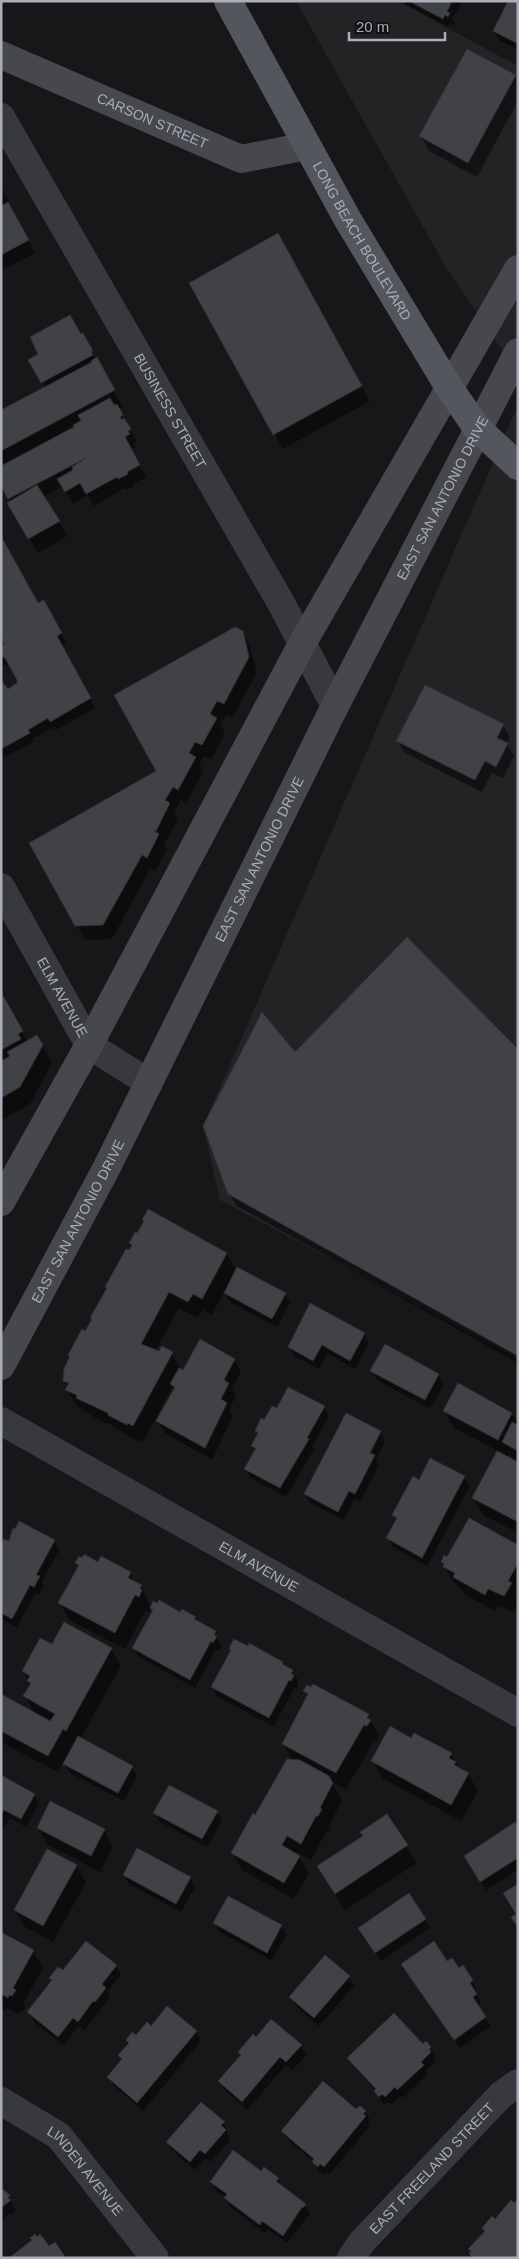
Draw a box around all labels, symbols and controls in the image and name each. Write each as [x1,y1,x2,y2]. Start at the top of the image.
scale bar [349,10,445,42]
text: 20 m [356,18,389,35]
street label: CARSON STREET [95,90,211,152]
street label: LONG BEACH BOULEVARD [310,159,415,323]
street label: BUSINESS STREET [131,350,210,471]
street label: EAST SAN ANTONIO DRIVE [394,413,492,583]
street label: EAST SAN ANTONIO DRIVE [212,774,307,944]
street label: ELM AVENUE [34,955,91,1040]
street label: EAST SAN ANTONIO DRIVE [28,1137,127,1306]
street label: ELM AVENUE [216,1538,301,1595]
street label: EAST FREELAND STREET [366,2099,498,2237]
street label: LINDEN AVENUE [44,2123,126,2219]

